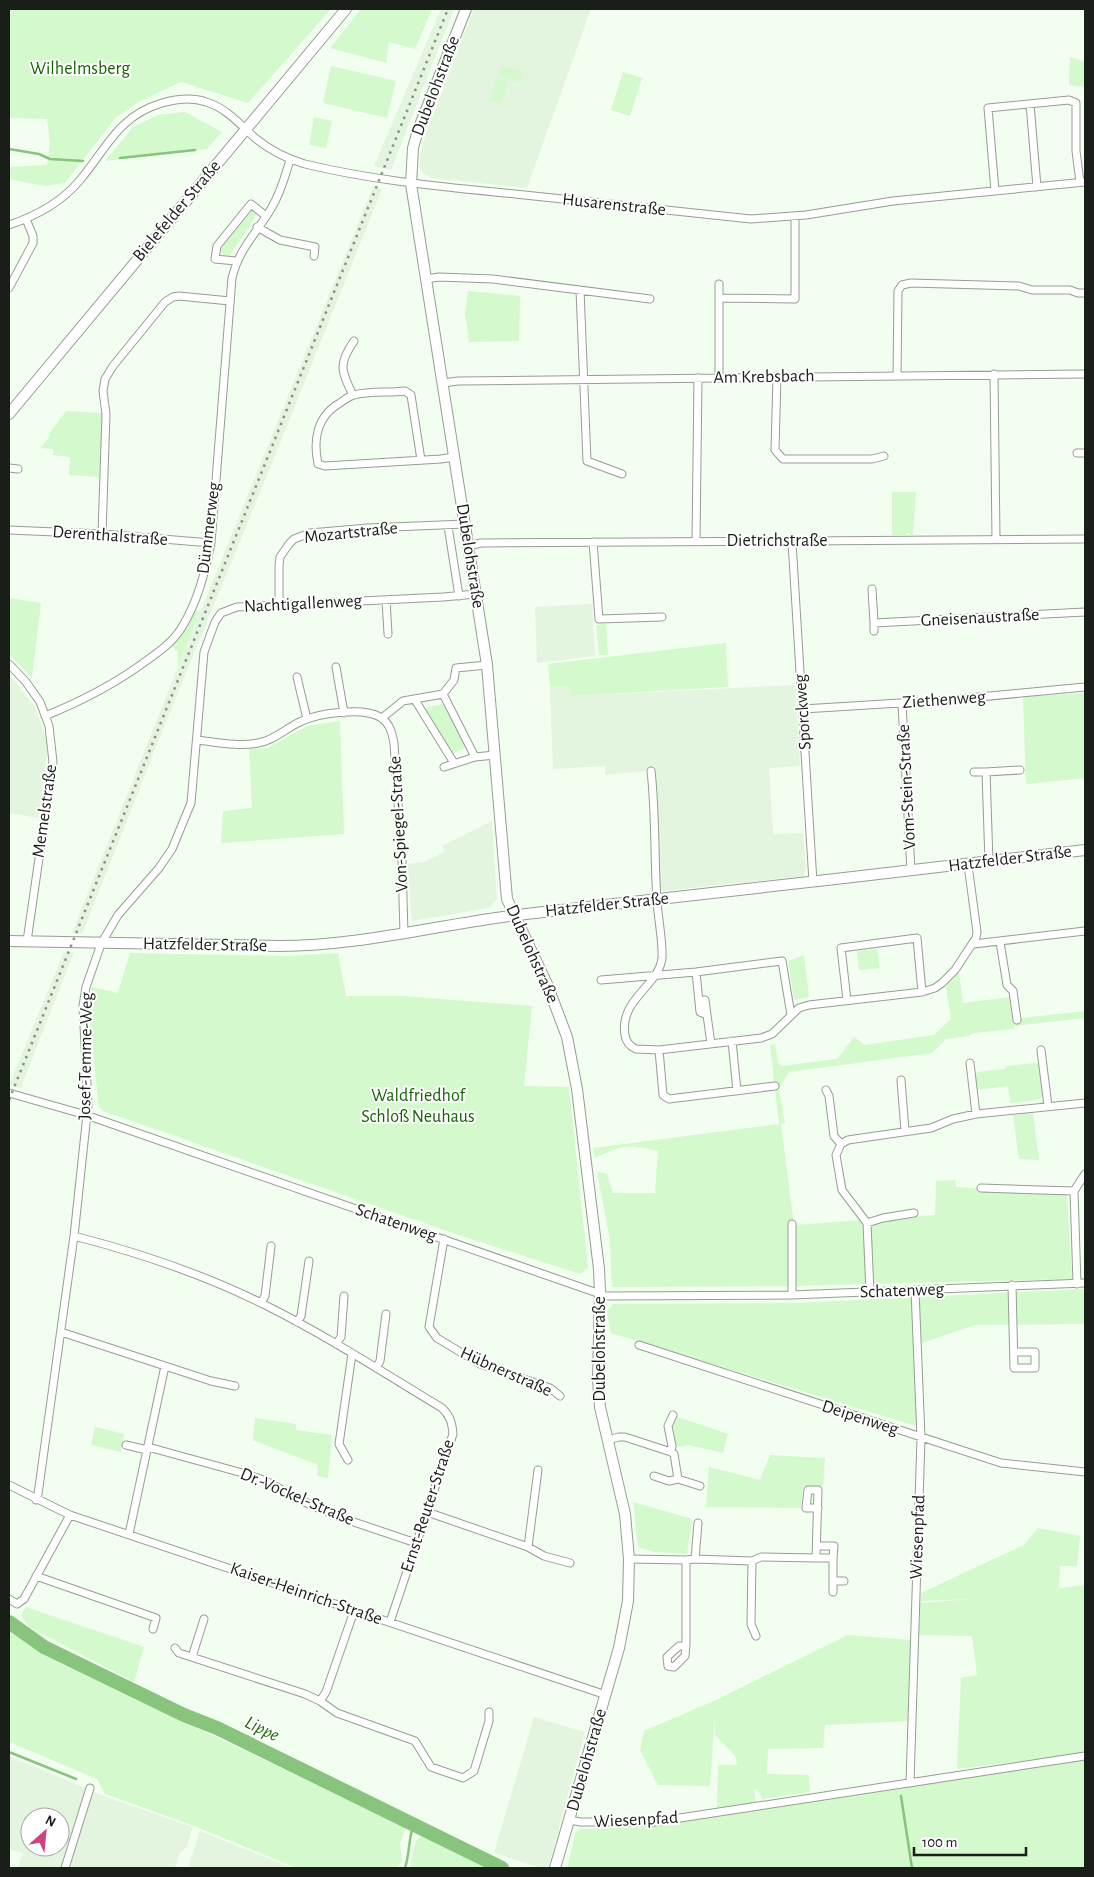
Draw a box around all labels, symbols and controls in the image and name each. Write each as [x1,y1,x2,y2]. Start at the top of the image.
street label: Dubelohstraße [409,33,463,139]
park label: Wilhelmsberg [30,60,130,78]
street label: Bielefelder Straße [130,157,224,265]
street label: Husarenstraße [561,191,667,219]
street label: Am Krebsbach [713,367,815,387]
street label: Dümmerweg [194,481,224,575]
street label: Dubelohstraße [453,502,487,610]
street label: Mozartstraße [303,519,399,547]
street label: Derenthalstraße [52,523,168,549]
street label: Dietrichstraße [726,532,828,550]
street label: Nachtigallenweg [243,592,363,616]
street label: Gneisenaustraße [920,606,1040,630]
street label: Sporckweg [791,673,815,751]
street label: Ziethenweg [902,688,986,712]
street label: Vom-Stein-Straße [895,724,919,850]
street label: Von-Spiegel-Straße [386,755,412,893]
street label: Memelstraße [30,763,60,859]
street label: Hatzfelder Straße [947,843,1073,875]
street label: Hatzfelder Straße [544,890,670,920]
street label: Dubelohstraße [502,902,562,1006]
street label: Hatzfelder Straße [143,935,267,955]
street label: Josef-Temme-Weg [76,992,96,1120]
park label: Waldfriedhof Schloß Neuhaus [361,1087,475,1126]
street label: Schatenweg [353,1201,439,1245]
street label: Schatenweg [860,1281,945,1301]
street label: Dubelohstraße [591,1296,609,1402]
street label: Hübnerstraße [457,1344,555,1400]
street label: Deipenweg [819,1397,901,1439]
street label: Ernst-Reuter-Straße [398,1437,458,1575]
street label: Dr.-Vockel-Straße [237,1465,357,1529]
street label: Wiesenpfad [908,1494,928,1580]
street label: Kaiser-Heinrich-Straße [228,1560,384,1628]
street label: Dubelohstraße [564,1707,610,1813]
water label: Lippe [242,1713,282,1745]
north arrow [20,1807,70,1857]
street label: Wiesenpfad [593,1809,679,1831]
text: N [43,1813,58,1830]
scale bar [914,1824,1026,1856]
text: 100 m [922,1835,957,1850]

